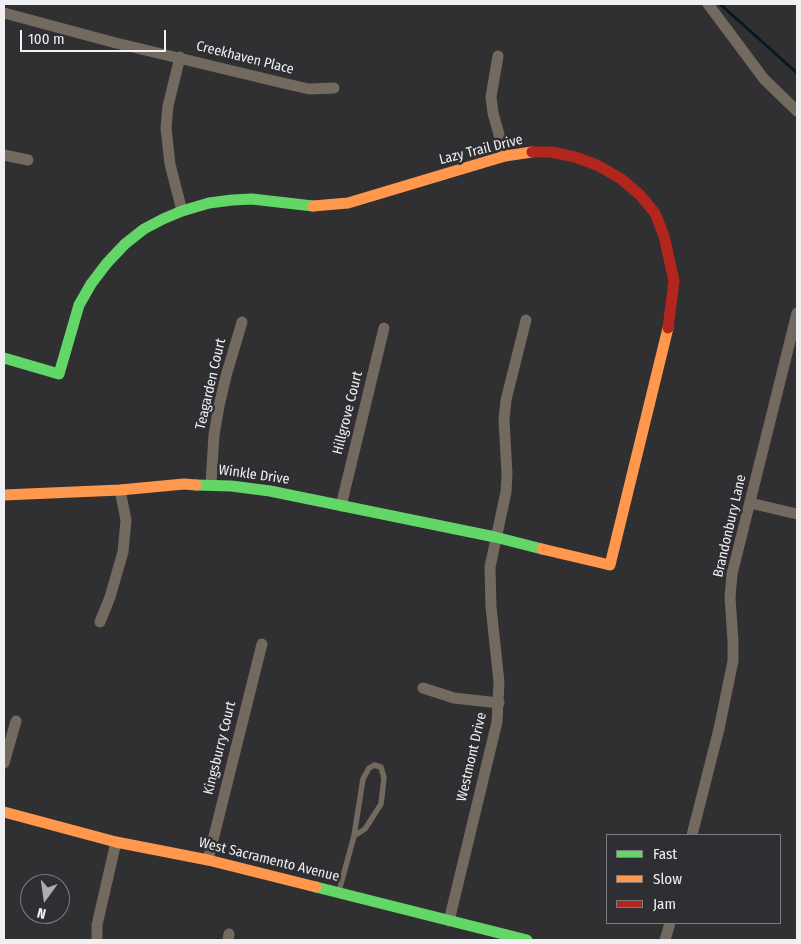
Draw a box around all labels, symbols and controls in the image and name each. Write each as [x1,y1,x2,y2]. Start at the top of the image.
scale bar [22,20,169,52]
text: 100 m [28,30,65,48]
street label: Creekhaven Place [195,38,295,78]
street label: Lazy Trail Drive [437,132,525,168]
street label: Teagarden Court [192,337,230,431]
street label: Hillgrove Court [330,370,366,456]
street label: Winkle Drive [217,462,291,488]
street label: Brandonbury Lane [710,473,750,579]
street label: Kingsburry Court [200,699,240,797]
street label: Westmont Drive [454,711,490,803]
street label: West Sacramento Avenue [197,834,341,886]
legend [606,834,781,924]
text: Fast [653,845,677,863]
text: Slow [653,870,682,888]
north arrow [20,874,70,924]
text: Jam [653,895,676,913]
text: N [35,904,48,922]

